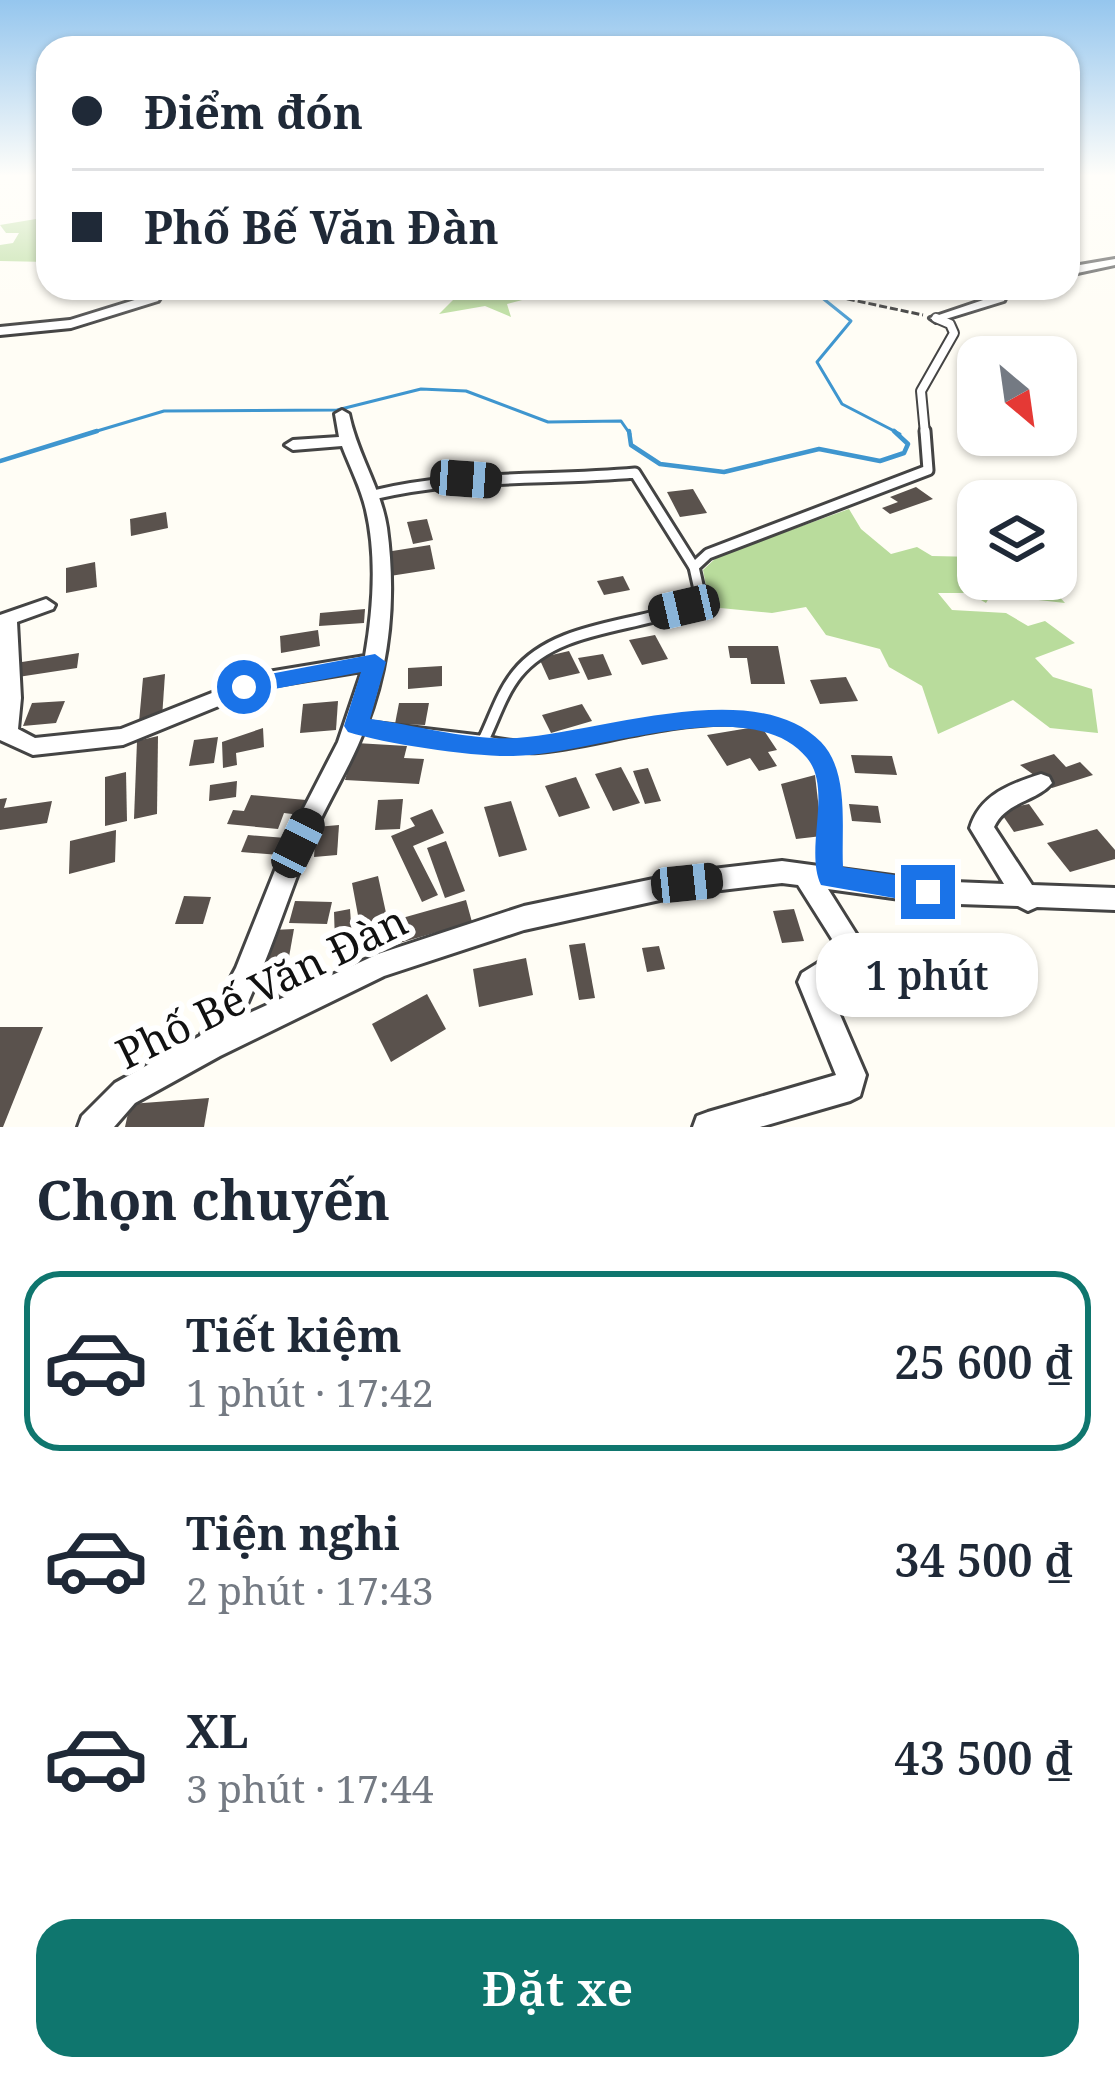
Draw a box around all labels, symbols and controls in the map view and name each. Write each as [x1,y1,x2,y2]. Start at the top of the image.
text: Điểm đón [144,81,363,142]
text: Phố Bế Văn Đàn [144,196,499,257]
north arrow [957,336,1077,456]
map controls [957,336,1077,600]
car [429,459,503,499]
button: layers [957,480,1077,600]
car [645,581,723,633]
route start [217,660,271,714]
car [266,803,330,883]
car [649,861,725,905]
route end [901,865,955,919]
street label: Phố Bế Văn Đàn [106,891,416,1081]
callout: 1 phút [817,934,1039,1018]
text: 1 phút [866,948,988,1001]
text: Chọn chuyến [36,1162,390,1236]
text: Tiết kiệm [186,1304,402,1365]
icon: car [42,1307,150,1415]
text: 25 600 ₫ [894,1331,1073,1392]
text: 1 phút · 17:42 [186,1365,434,1418]
text: Tiện nghi [186,1502,400,1563]
icon: car [42,1505,150,1613]
text: 34 500 ₫ [894,1529,1073,1590]
text: 2 phút · 17:43 [186,1563,434,1616]
text: XL [186,1700,248,1761]
icon: car [42,1703,150,1811]
text: 43 500 ₫ [894,1727,1073,1788]
text: 3 phút · 17:44 [186,1761,434,1814]
button: Đặt xe [36,1919,1079,2057]

